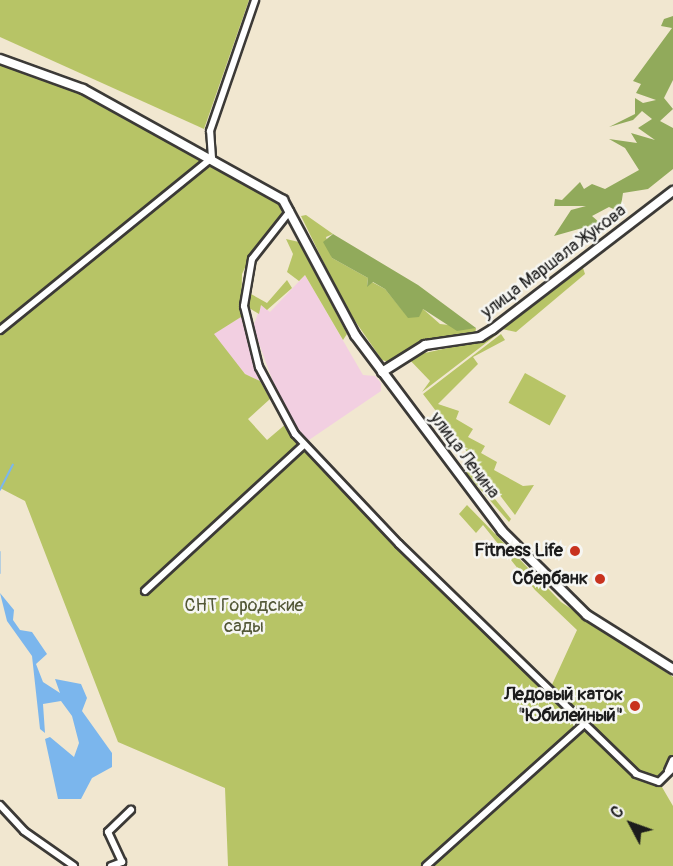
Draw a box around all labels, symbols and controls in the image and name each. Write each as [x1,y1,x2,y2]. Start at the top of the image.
street label: улица Маршала Жукова [477,200,631,324]
street label: улица Ленина [424,408,504,504]
place label: Fitness Life [474,540,563,562]
marker: Fitness Life [568,544,582,558]
place label: Сбербанк [512,568,588,590]
marker: Сбербанк [593,572,607,586]
park label: СНТ Городские сады [185,596,303,638]
place label: Ледовый каток "Юбилейный" [504,685,623,728]
marker: Ледовый каток "Юбилейный" [628,699,642,713]
north arrow [601,794,661,854]
text: С [607,802,628,822]

